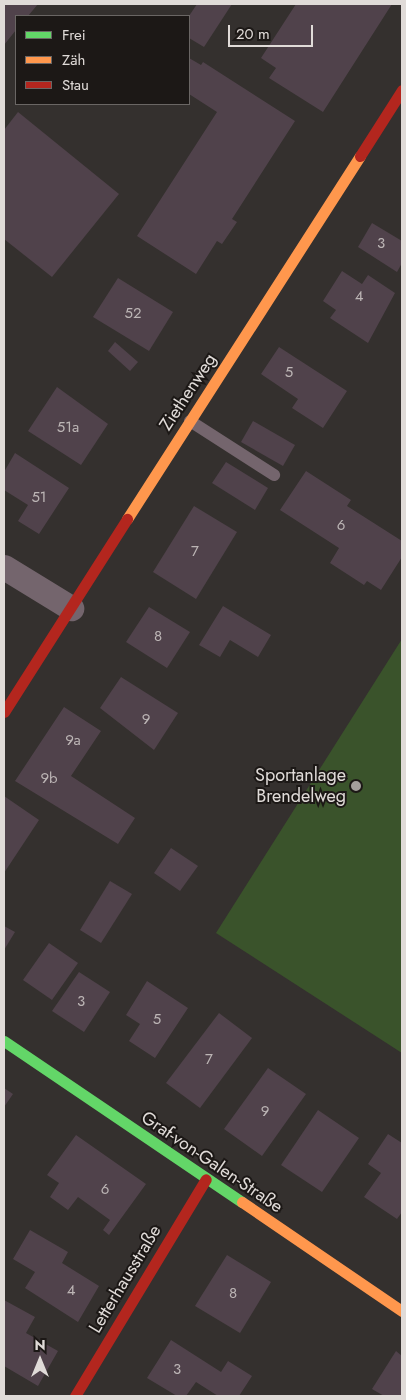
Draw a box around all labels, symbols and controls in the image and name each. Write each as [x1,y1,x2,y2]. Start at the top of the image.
legend [15,15,190,105]
scale bar [231,15,316,47]
text: 20 m [236,23,270,45]
text: Frei [62,24,86,46]
text: Zäh [62,49,85,71]
text: Stau [62,74,89,96]
house number: 3 [377,235,385,253]
house number: 4 [355,288,363,306]
house number: 52 [125,305,141,323]
street label: Ziethenweg [155,349,221,435]
house number: 5 [285,364,293,382]
house number: 51a [57,419,79,437]
house number: 51 [31,489,47,507]
house number: 6 [337,517,345,535]
house number: 7 [191,543,199,561]
house number: 8 [154,628,162,646]
house number: 9 [142,711,150,729]
house number: 9a [65,732,81,750]
place label: Sportanlage Brendelweg [255,765,346,808]
house number: 9b [40,770,58,788]
marker: Sportanlage Brendelweg [350,780,362,792]
house number: 3 [77,993,85,1011]
house number: 5 [153,1011,161,1029]
house number: 7 [205,1051,213,1069]
house number: 9 [261,1103,269,1121]
street label: Graf-von-Galen-Straße [137,1107,287,1217]
house number: 6 [101,1181,109,1199]
street label: Letterhausstraße [84,1221,166,1337]
house number: 4 [67,1282,75,1300]
house number: 8 [229,1285,237,1303]
north arrow [15,1335,65,1385]
text: N [34,1335,46,1355]
house number: 3 [173,1361,181,1379]

